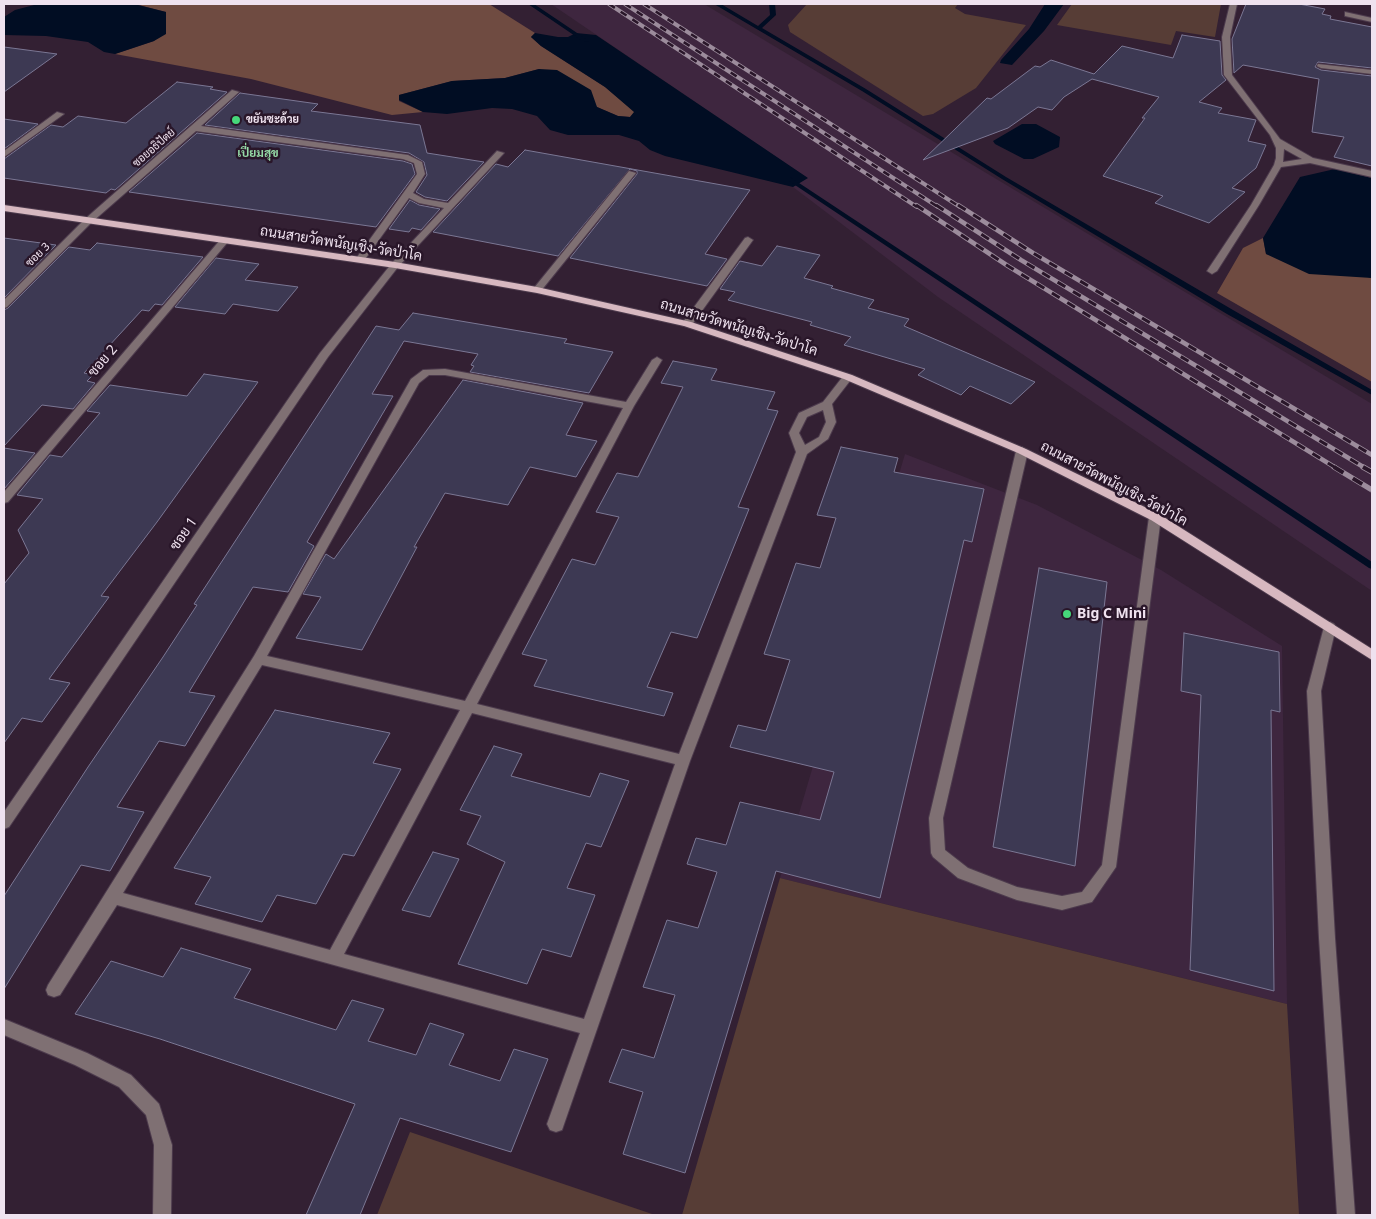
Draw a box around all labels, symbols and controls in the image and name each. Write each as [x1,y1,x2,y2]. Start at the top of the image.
place label: ขยันซะด้วย [246,113,299,127]
marker: ขยันซะด้วย [230,114,242,126]
street label: ซอยอธิปัตย์ [130,126,178,170]
district label: เปี่ยมสุข [237,147,279,161]
street label: ถนนสายวัดพนัญเชิง-วัดป่าโค [259,223,423,265]
street label: ซอย 3 [23,240,53,270]
street label: ถนนสายวัดพนัญเชิง-วัดป่าโค [658,296,820,360]
street label: ซอย 2 [85,342,121,380]
street label: ถนนสายวัดพนัญเชิง-วัดป่าโค [1038,438,1190,530]
street label: ซอย 1 [167,514,201,554]
place label: Big C Mini [1077,606,1146,622]
marker: Big C Mini [1061,608,1073,620]

